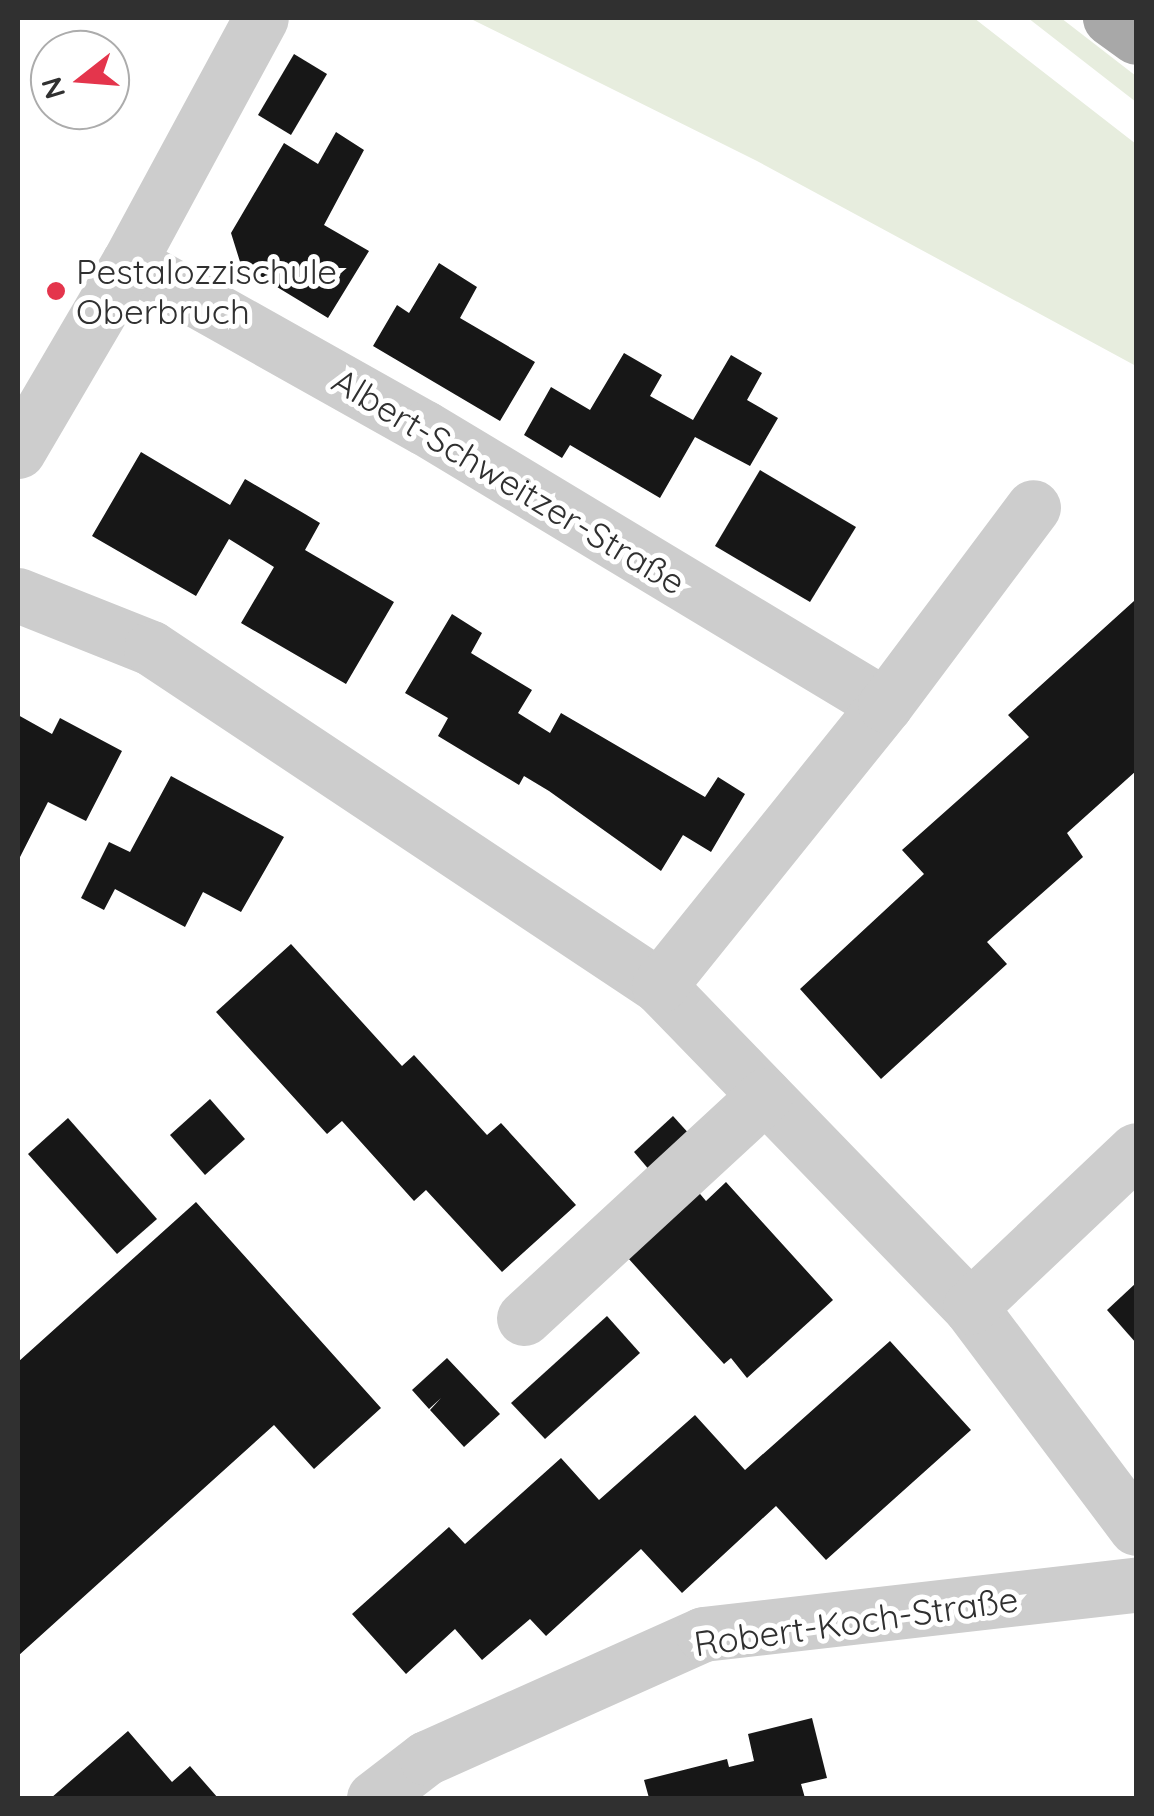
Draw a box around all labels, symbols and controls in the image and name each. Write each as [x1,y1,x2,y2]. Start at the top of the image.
north arrow [30,30,130,130]
text: N [33,73,72,103]
place label: Pestalozzischule Oberbruch [76,250,337,332]
marker: Pestalozzischule Oberbruch [45,280,67,302]
street label: Albert-Schweitzer-Straße [325,359,693,603]
street label: Robert-Koch-Straße [691,1577,1021,1665]

